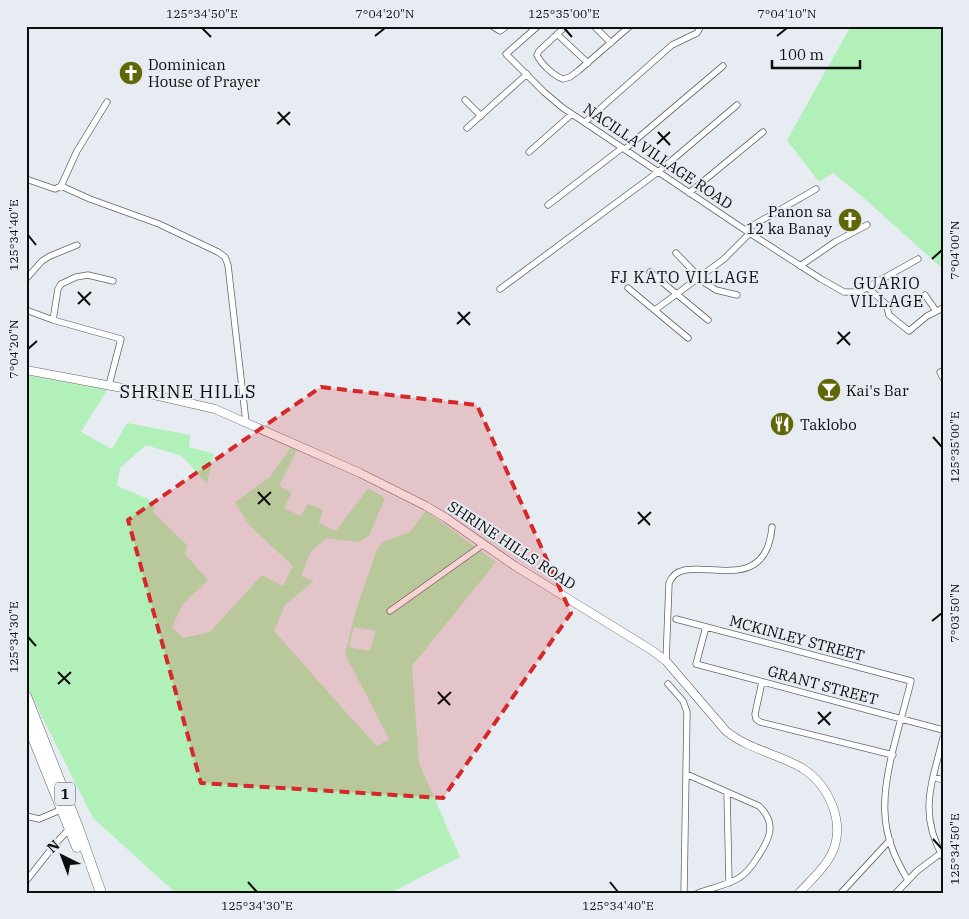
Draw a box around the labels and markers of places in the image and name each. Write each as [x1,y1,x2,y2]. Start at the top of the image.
place label: Dominican House of Prayer [148,55,260,91]
church icon: Dominican House of Prayer [118,60,144,86]
place label: Panon sa 12 ka Banay [746,202,832,238]
church icon: Panon sa 12 ka Banay [837,207,863,233]
bar icon: Kai's Bar [816,377,842,403]
place label: Kai's Bar [846,381,909,400]
restaurant icon: Taklobo [769,411,795,437]
place label: Taklobo [800,415,857,434]

